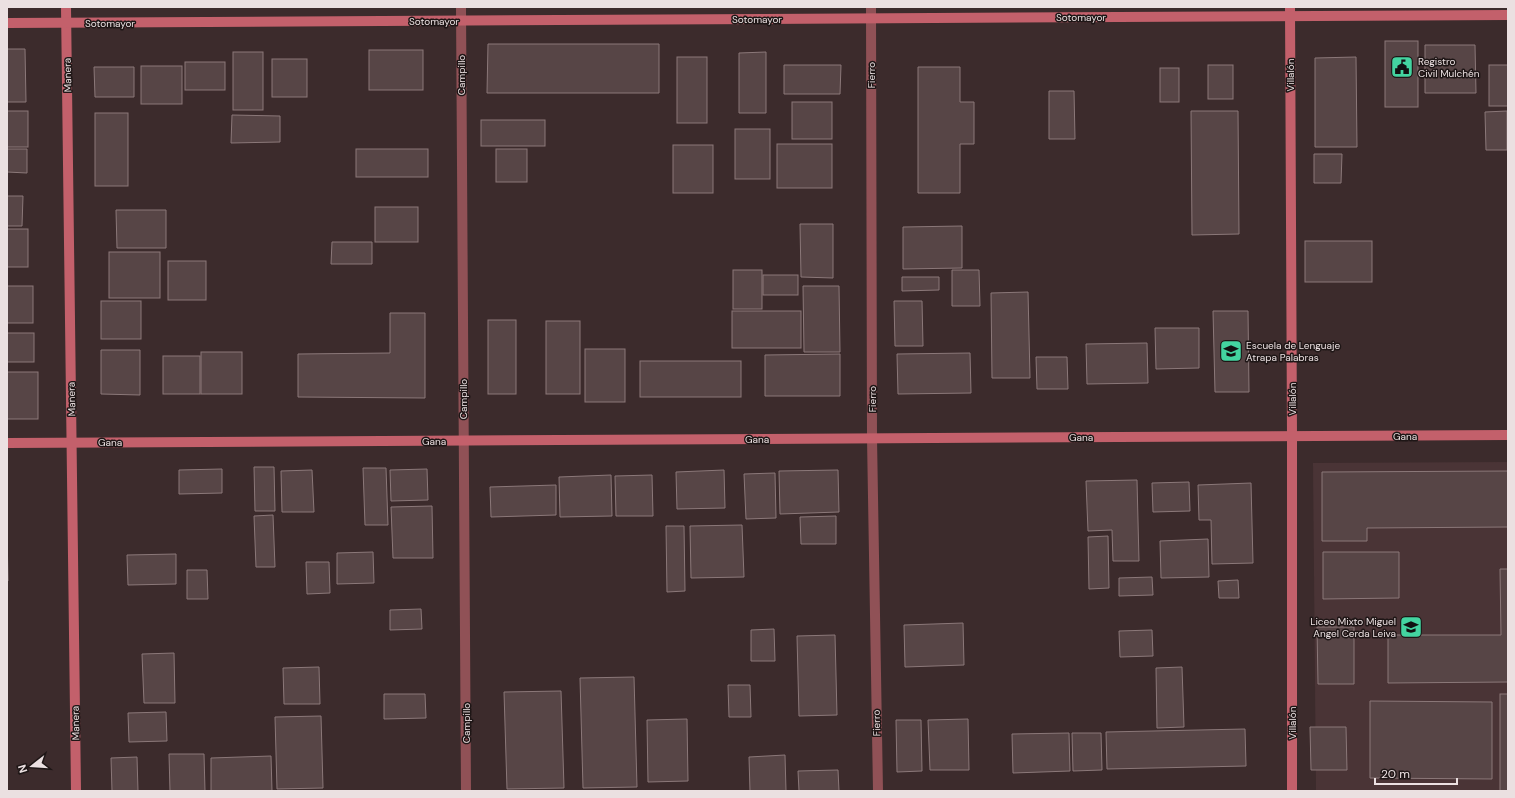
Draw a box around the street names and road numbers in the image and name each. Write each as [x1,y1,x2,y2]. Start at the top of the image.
street label: Sotomayor [1056,11,1106,24]
street label: Sotomayor [732,13,782,26]
street label: Sotomayor [409,15,459,28]
street label: Sotomayor [85,17,135,30]
street label: Campillo [455,55,468,95]
street label: Manera [61,58,74,92]
street label: Villalón [1284,58,1297,91]
street label: Fierro [865,62,878,88]
street label: Campillo [457,379,470,419]
street label: Manera [65,382,78,416]
street label: Villalón [1286,382,1299,415]
street label: Fierro [866,386,879,412]
street label: Gana [1393,430,1417,443]
street label: Gana [1069,431,1093,444]
street label: Gana [745,433,769,446]
street label: Gana [422,435,446,448]
street label: Gana [98,436,122,449]
street label: Campillo [460,703,473,743]
street label: Manera [69,706,82,740]
street label: Villalón [1286,706,1299,739]
street label: Fierro [870,710,883,736]

